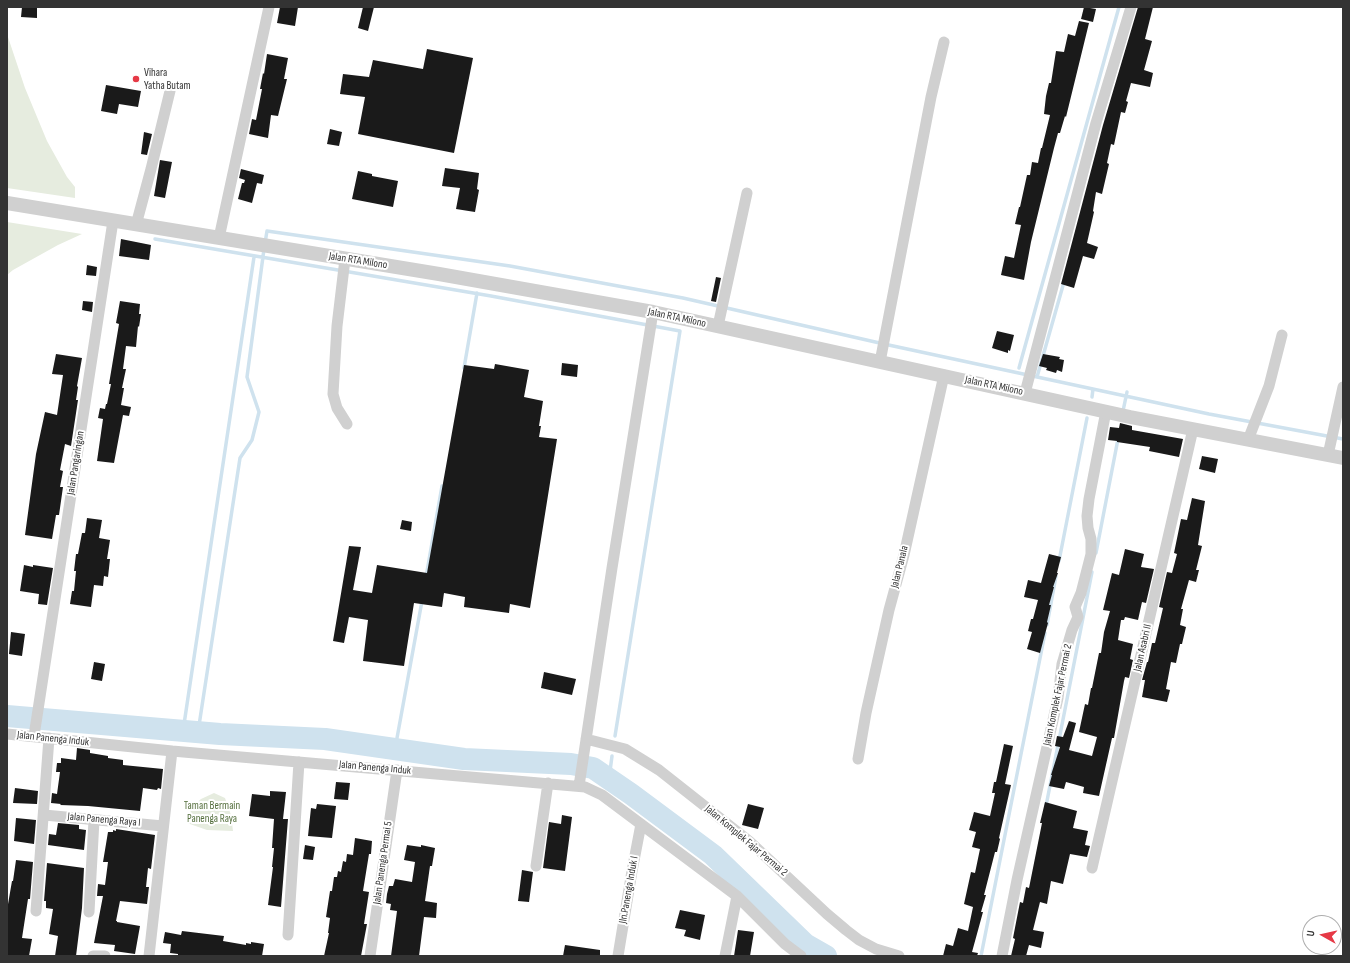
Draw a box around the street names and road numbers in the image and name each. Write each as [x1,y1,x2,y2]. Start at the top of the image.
street label: Jalan RTA Milono [328,250,388,272]
street label: Jalan RTA Milono [647,305,707,331]
street label: Jalan RTA Milono [964,373,1024,399]
street label: Jalan Pangaringan [64,430,88,496]
street label: Jalan Panala [888,544,912,590]
street label: Jalan Asabri II [1131,623,1155,673]
street label: Jalan Komplek Fajar Permai 2 [1041,643,1075,747]
street label: Jalan Panenga Induk [16,729,90,749]
street label: Jalan Panenga Induk [338,758,412,778]
street label: Jalan Komplek Fajar Permai 2 [702,803,790,879]
street label: Jalan Panenga Raya I [67,810,141,830]
street label: Jalan Panenga Permai 5 [371,821,395,905]
street label: Jln.Panenga Induk I [617,855,641,925]

